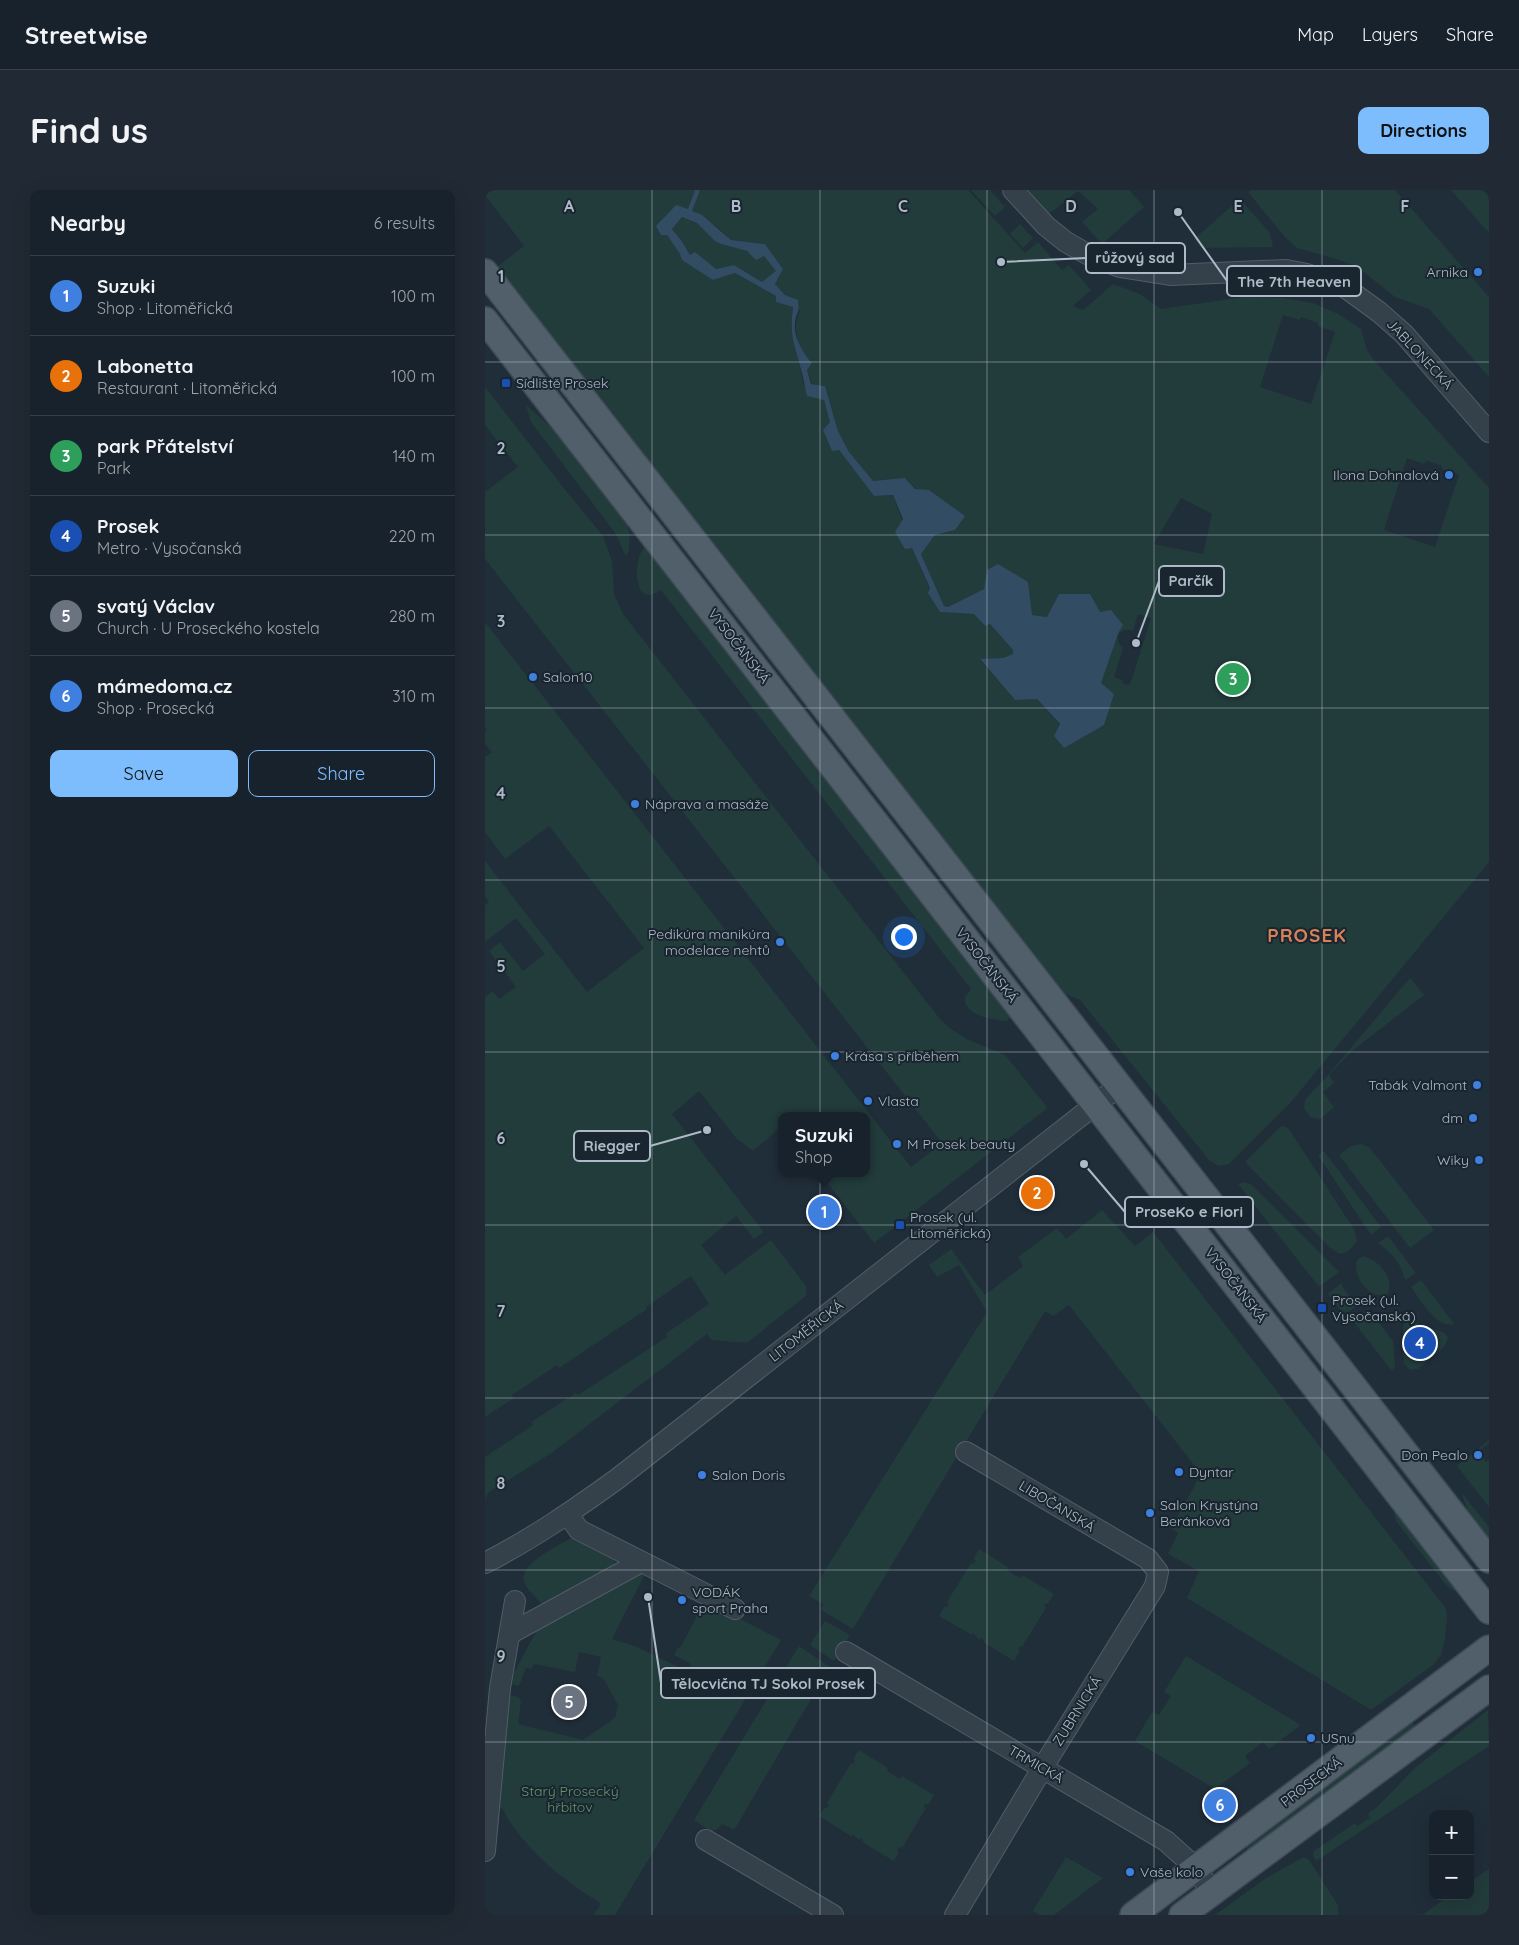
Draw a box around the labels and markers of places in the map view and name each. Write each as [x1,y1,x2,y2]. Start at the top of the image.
callout: růžový sad [1086,243,1185,273]
place label: Arnika [1427,263,1468,281]
callout: The 7th Heaven [1227,266,1361,296]
marker: Arnika [1472,266,1484,278]
place label: Sídliště Prosek [516,374,608,392]
marker: Sídliště Prosek [500,377,512,389]
place label: Ilona Dohnalová [1333,466,1439,484]
marker: Ilona Dohnalová [1443,469,1455,481]
callout: Parčík [1159,566,1224,596]
pin: 3 [1217,660,1249,698]
place label: Salon10 [543,668,593,686]
marker: Salon10 [527,671,539,683]
place label: Náprava a masáže [645,795,769,813]
marker: Náprava a masáže [629,798,641,810]
place label: Pedikúra manikúra modelace nehtů [648,925,770,959]
marker: Pedikúra manikúra modelace nehtů [774,936,786,948]
place label: Krása s příběhem [845,1047,959,1065]
marker: Krása s příběhem [829,1050,841,1062]
place label: Tabák Valmont [1368,1076,1467,1094]
marker: Tabák Valmont [1471,1079,1483,1091]
place label: Vlasta [878,1092,919,1110]
marker: Vlasta [862,1095,874,1107]
place label: dm [1442,1109,1463,1127]
marker: dm [1467,1112,1479,1124]
callout: Riegger [574,1131,650,1161]
place label: M Prosek beauty [907,1135,1016,1153]
marker: M Prosek beauty [891,1138,903,1150]
place label: Wiky [1437,1151,1469,1169]
marker: Wiky [1473,1154,1485,1166]
pin: 2 [1021,1174,1053,1212]
pin: 1 [808,1193,840,1231]
callout: ProseKo e Fiori [1125,1197,1253,1227]
place label: Prosek (ul. Litoměřická) [910,1208,991,1242]
marker: Prosek (ul. Litoměřická) [894,1219,906,1231]
place label: Prosek (ul. Vysočanská) [1332,1291,1416,1325]
marker: Prosek (ul. Vysočanská) [1316,1302,1328,1314]
pin: 4 [1404,1324,1436,1362]
place label: Don Pealo [1401,1446,1468,1464]
marker: Don Pealo [1472,1449,1484,1461]
place label: Dyntar [1189,1463,1234,1481]
place label: Salon Doris [712,1466,785,1484]
marker: Dyntar [1173,1466,1185,1478]
marker: Salon Doris [696,1469,708,1481]
place label: Salon Krystýna Beránková [1160,1496,1258,1530]
marker: Salon Krystýna Beránková [1144,1507,1156,1519]
place label: VODÁK sport Praha [692,1583,768,1617]
marker: VODÁK sport Praha [676,1594,688,1606]
callout: Tělocvična TJ Sokol Prosek [661,1668,875,1698]
pin: 5 [553,1683,585,1721]
place label: USnu [1321,1729,1355,1747]
marker: USnu [1305,1732,1317,1744]
pin: 6 [1204,1786,1236,1824]
place label: Vaše kolo [1140,1863,1203,1881]
marker: Vaše kolo [1124,1866,1136,1878]

